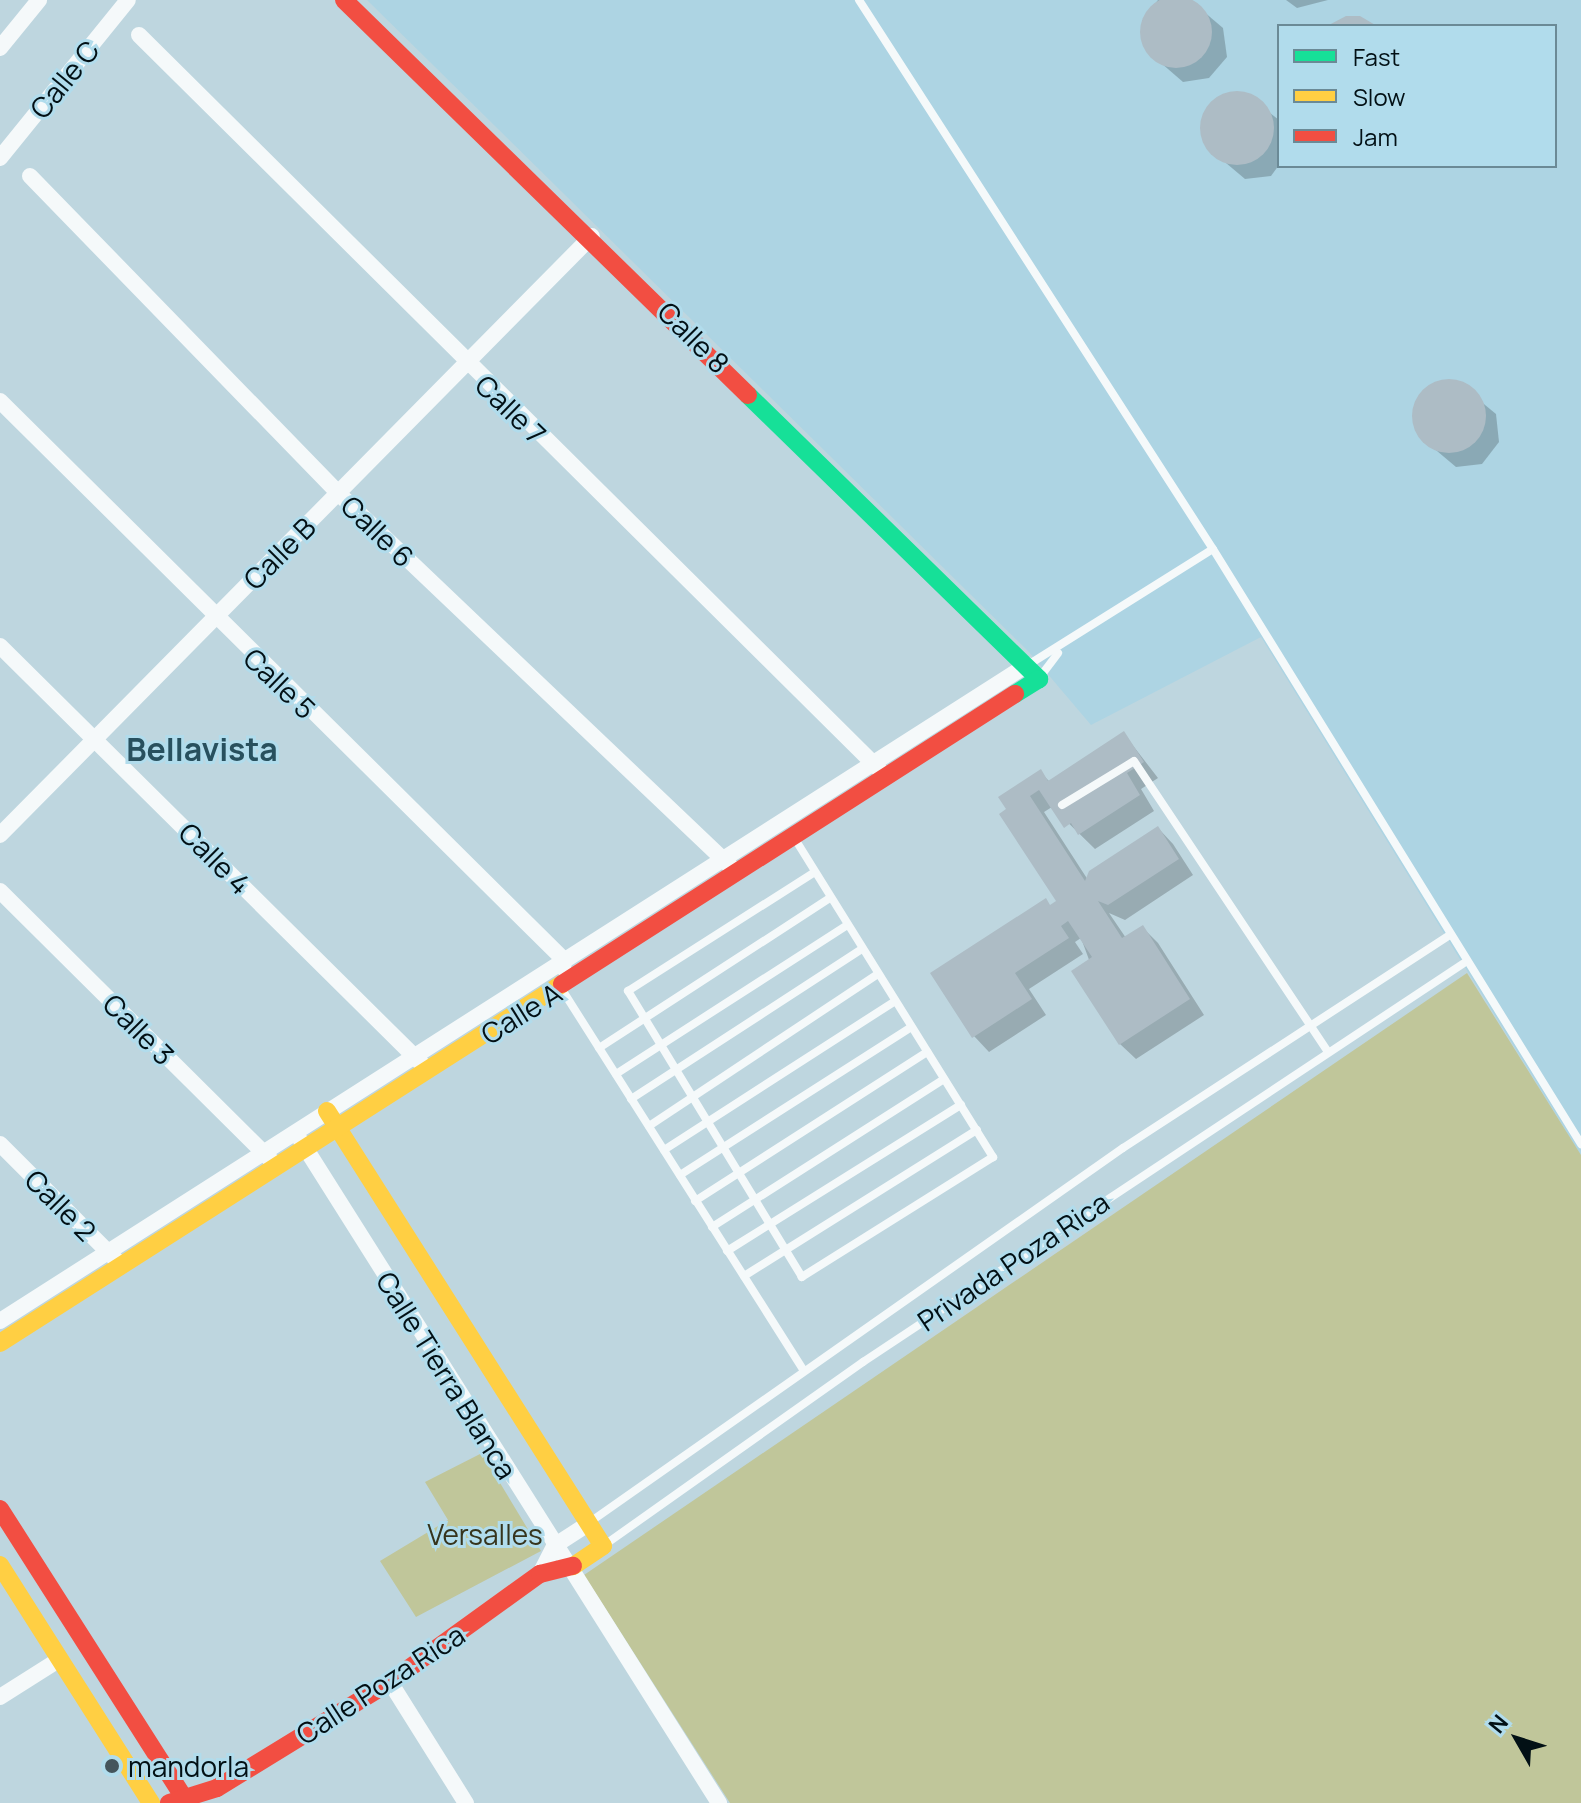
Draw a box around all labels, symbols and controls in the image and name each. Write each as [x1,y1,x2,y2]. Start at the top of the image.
legend [1277,24,1557,168]
street label: Calle C [22,33,106,125]
text: Fast [1353,40,1400,73]
text: Slow [1353,80,1406,113]
text: Jam [1353,120,1398,153]
street label: Calle 8 [651,294,737,380]
street label: Calle 7 [469,368,553,450]
street label: Calle 6 [335,488,421,574]
street label: Calle B [236,510,322,596]
street label: Calle 5 [237,641,323,725]
district label: Bellavista [126,730,278,768]
street label: Calle 4 [172,815,258,901]
street label: Calle A [475,975,567,1051]
street label: Calle 3 [97,987,181,1071]
street label: Calle 2 [19,1163,103,1247]
street label: Privada Poza Rica [911,1185,1115,1337]
street label: Calle Tierra Blanca [370,1265,524,1485]
park label: Versalles [427,1517,543,1551]
street label: Calle Poza Rica [290,1617,470,1751]
north arrow [1477,1699,1557,1779]
text: N [1482,1708,1515,1739]
place label: mandorla [128,1749,249,1783]
marker: mandorla [103,1757,121,1775]

